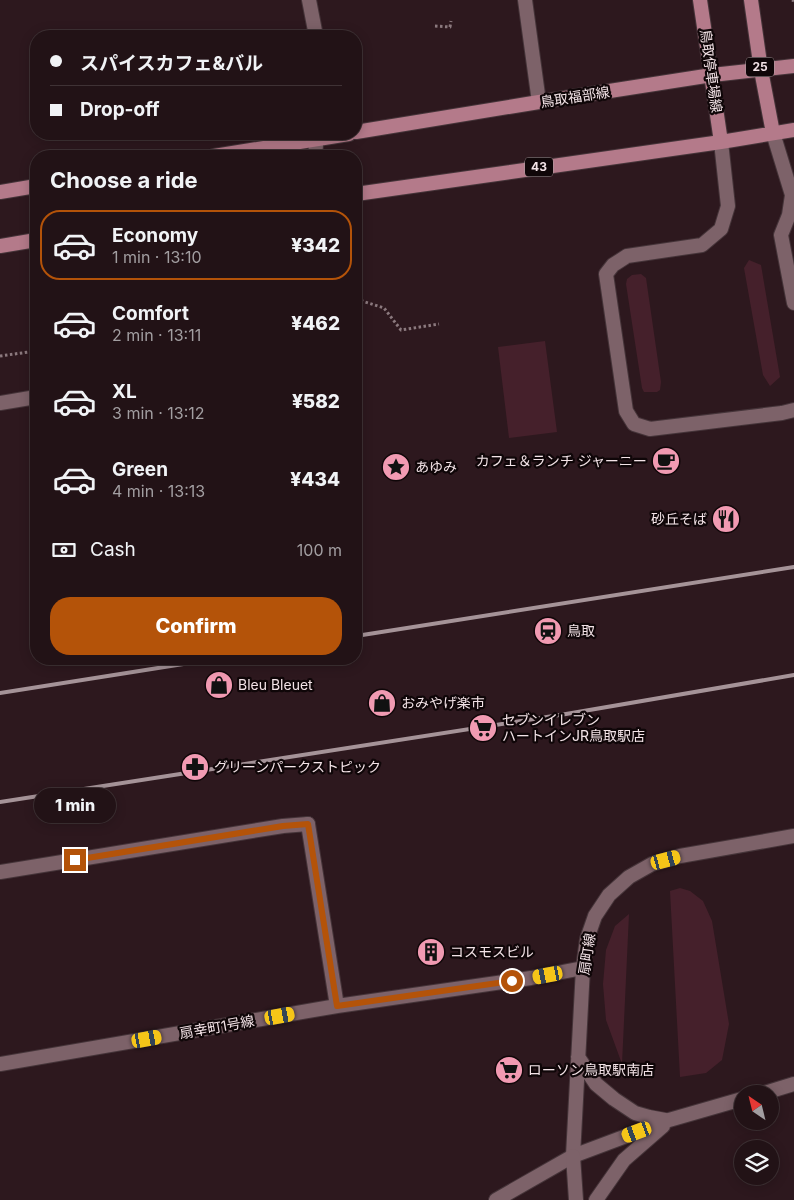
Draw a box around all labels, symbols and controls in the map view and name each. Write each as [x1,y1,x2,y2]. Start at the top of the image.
street label: 鳥取停車場線 [697,28,726,114]
text: スパイスカフェ&バル [80,52,263,75]
road number: 25 [746,58,774,76]
street label: 鳥取福部線 [539,83,611,110]
text: Drop-off [80,98,160,121]
road number: 43 [525,158,553,176]
text: Choose a ride [50,167,198,193]
icon: car [52,223,97,268]
text: Economy [112,224,198,247]
text: ¥342 [291,234,340,257]
text: 1 min · 13:10 [112,247,202,267]
icon: car [52,301,97,346]
text: Comfort [112,302,189,325]
text: ¥462 [291,312,340,335]
text: 2 min · 13:11 [112,325,201,345]
icon: car [52,379,97,424]
text: XL [112,380,137,403]
text: ¥582 [292,390,340,413]
text: 3 min · 13:12 [112,403,205,423]
cafe icon: カフェ＆ランチ ジャーニー [651,446,681,476]
place icon: あゆみ [381,452,411,482]
place label: カフェ＆ランチ ジャーニー [476,452,647,469]
icon: car [52,457,97,502]
text: Green [112,458,168,481]
place label: あゆみ [415,458,457,475]
text: ¥434 [290,468,340,491]
text: 4 min · 13:13 [112,481,205,501]
restaurant icon: 砂丘そば [711,504,741,534]
place label: 砂丘そば [651,510,707,527]
icon: cash [50,536,78,564]
text: Cash [90,538,136,561]
text: 100 m [297,540,342,560]
button: Confirm [50,597,342,655]
station icon: 鳥取 [533,616,563,646]
place label: 鳥取 [567,622,595,639]
shop icon: Bleu Bleuet [204,670,234,700]
place label: Bleu Bleuet [238,676,313,693]
shop icon: おみやげ楽市 [367,688,397,718]
place label: おみやげ楽市 [401,694,485,711]
place label: セブンイレブン ハートインJR鳥取駅店 [502,711,645,744]
supermarket icon: セブンイレブン ハートインJR鳥取駅店 [468,713,498,743]
pharmacy icon: グリーンパークストピック [180,752,210,782]
place label: グリーンパークストピック [214,758,381,775]
callout: 1 min [34,788,116,822]
text: 1 min [55,795,95,815]
route end [64,849,86,871]
car [649,849,682,871]
street label: 扇町線 [575,932,598,976]
building icon: コスモスビル [416,937,446,967]
place label: コスモスビル [450,943,534,960]
car [531,965,564,985]
route start [501,970,523,992]
car [263,1006,296,1026]
street label: 扇幸町1号線 [178,1012,256,1041]
car [130,1029,163,1049]
supermarket icon: ローソン鳥取駅南店 [494,1055,524,1085]
place label: ローソン鳥取駅南店 [528,1061,654,1078]
north arrow [734,1085,779,1130]
map controls [734,1085,779,1185]
car [620,1120,653,1144]
button: layers [734,1140,779,1185]

